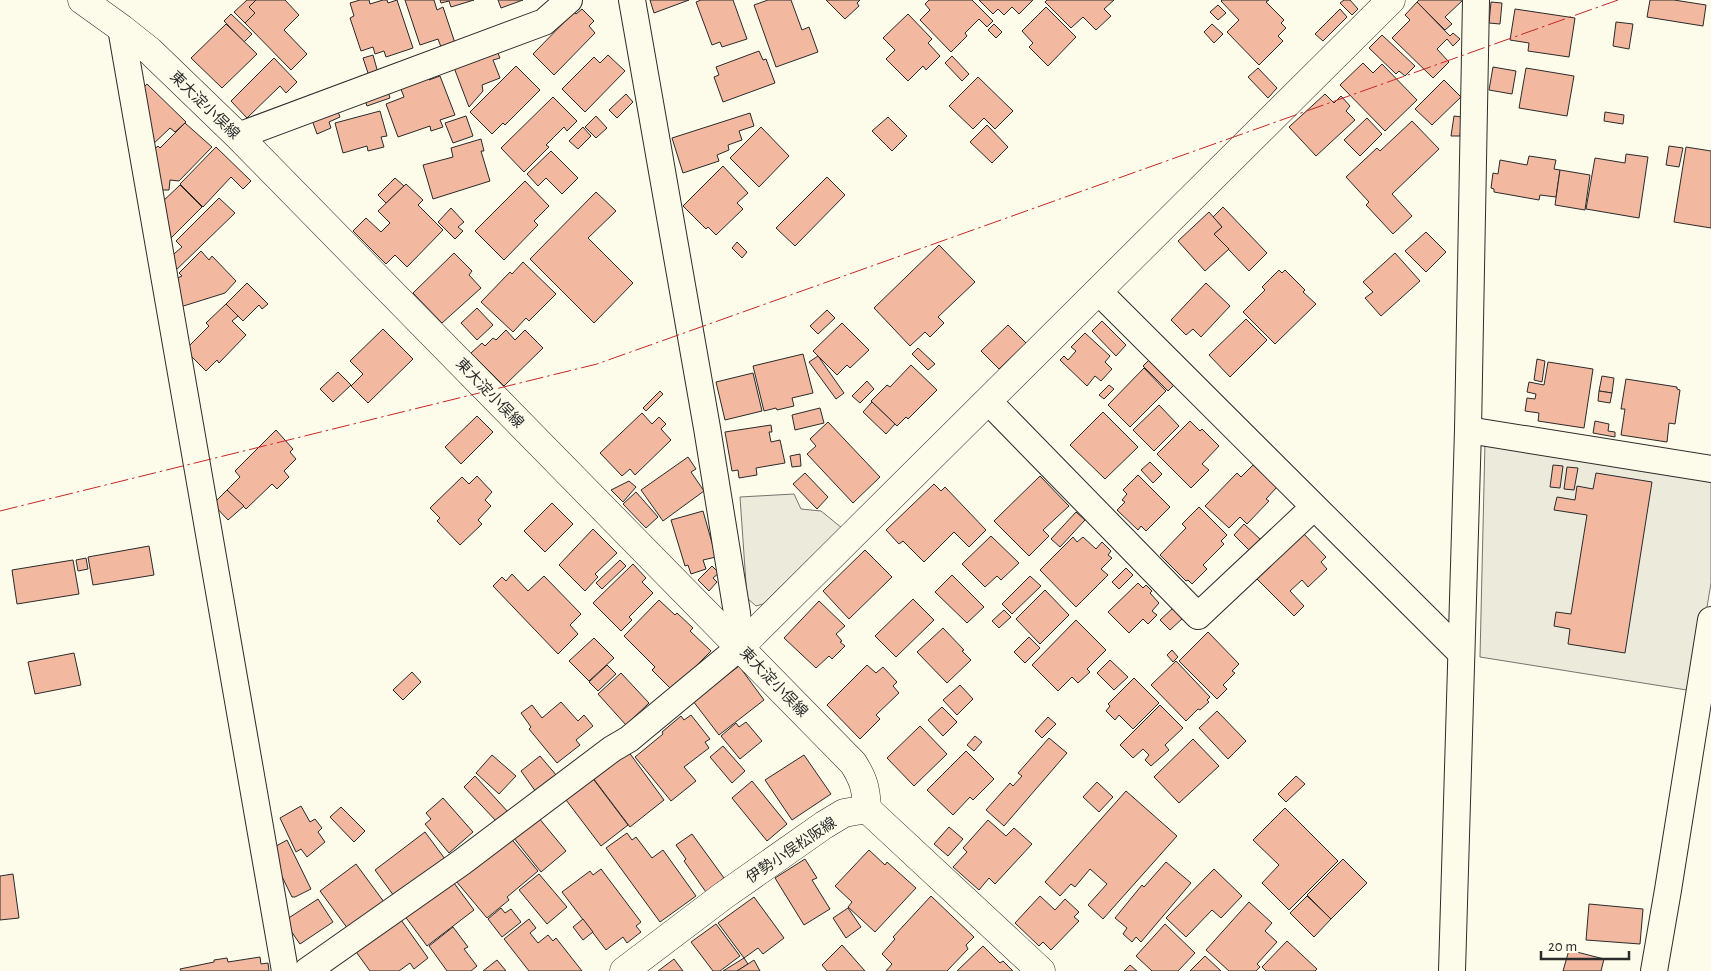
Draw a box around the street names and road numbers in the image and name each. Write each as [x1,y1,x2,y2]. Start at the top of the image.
street label: 東大淀小俣線 [167,68,243,142]
street label: 東大淀小俣線 [453,355,527,431]
street label: 東大淀小俣線 [737,644,811,720]
street label: 伊勢小俣松阪線 [743,814,839,886]

